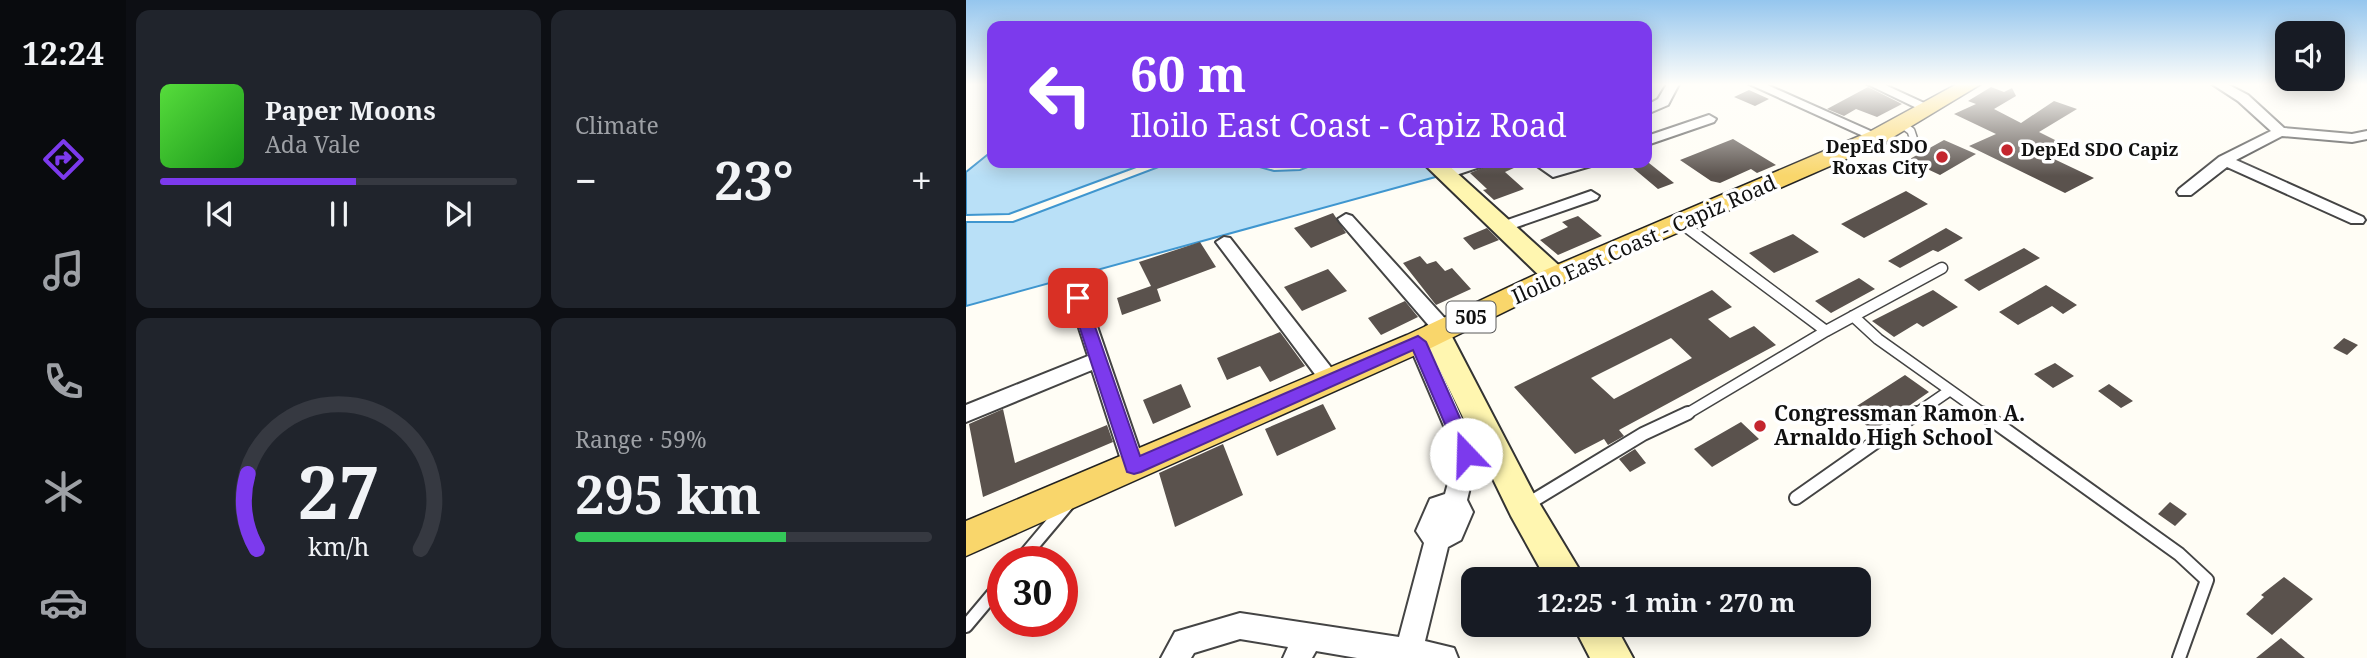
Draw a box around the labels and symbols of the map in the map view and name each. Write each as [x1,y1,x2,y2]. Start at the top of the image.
place label: DepEd SDO Roxas City [1826,134,1929,179]
place label: DepEd SDO Capiz [2021,137,2178,161]
marker: DepEd SDO Capiz [1999,142,2015,158]
marker: DepEd SDO Roxas City [1934,149,1950,165]
street label: Iloilo East Coast - Capiz Road [1507,168,1780,310]
pin [1048,268,1108,328]
road number: 505 [1446,302,1496,332]
place label: Congressman Ramon A. Arnaldo High School [1774,399,2025,451]
position arrow [1429,417,1503,491]
marker: Congressman Ramon A. Arnaldo High School [1752,418,1768,434]
speed limit sign: 30 [987,546,1078,637]

